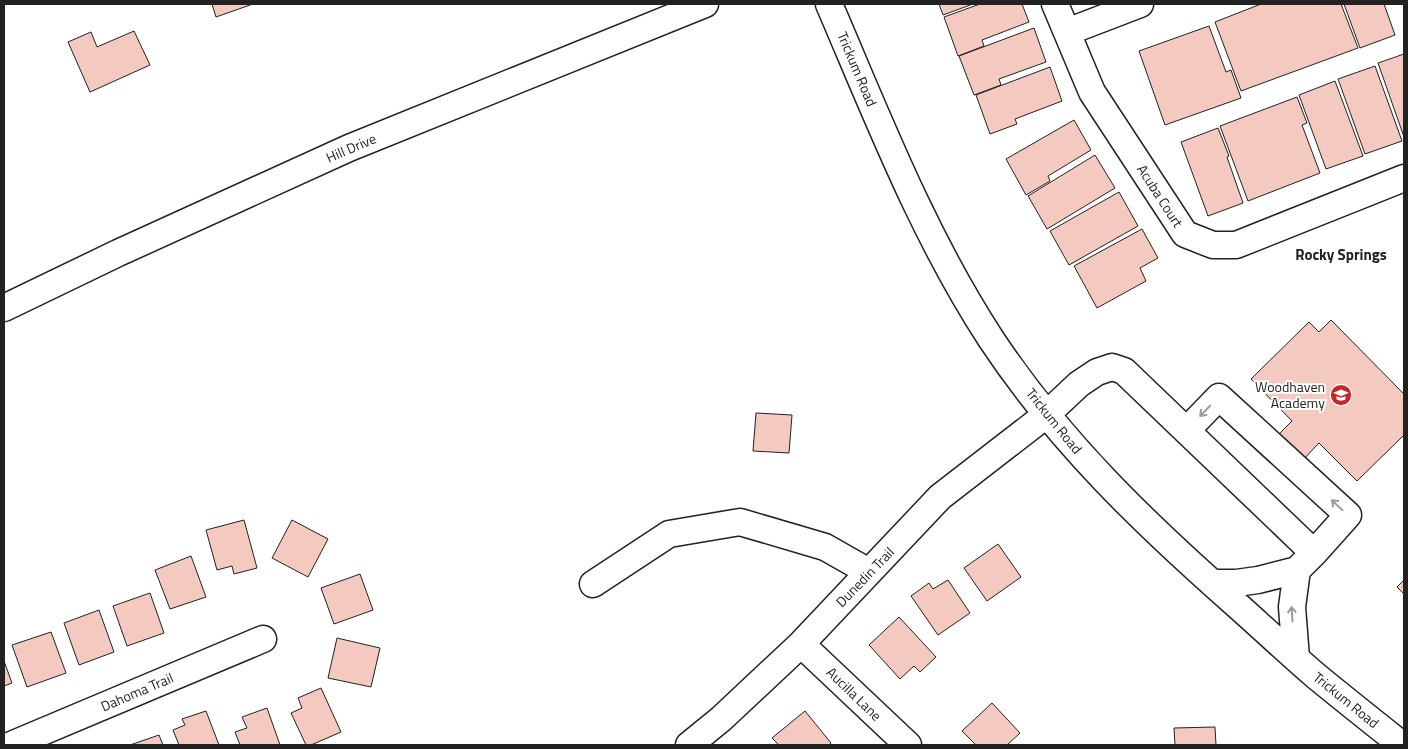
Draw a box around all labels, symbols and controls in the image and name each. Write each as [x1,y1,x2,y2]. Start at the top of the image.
street label: Trickum Road [832,28,883,109]
street label: Hill Drive [322,128,379,167]
street label: Acuba Court [1132,160,1189,231]
district label: Rocky Springs [1295,243,1387,266]
place label: Woodhaven Academy [1255,376,1325,413]
street label: Trickum Road [1021,383,1088,458]
school or university icon: Woodhaven Academy [1329,383,1353,407]
one-way arrow [1200,404,1212,416]
one-way arrow [1331,499,1344,511]
street label: Dunedin Trail [831,542,899,611]
one-way arrow [1288,606,1297,622]
street label: Aucilla Lane [822,662,887,725]
street label: Trickum Road [1309,666,1384,733]
street label: Dahoma Trail [97,667,176,716]

